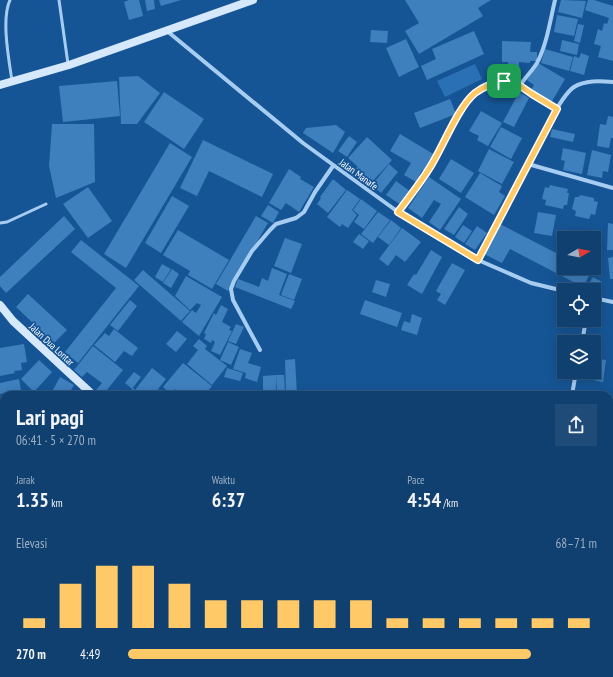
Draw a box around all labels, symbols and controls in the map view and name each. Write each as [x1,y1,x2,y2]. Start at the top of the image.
pin [487,64,521,98]
icon: arrive [493,70,515,92]
street label: Jalan Manafe [336,155,381,193]
north arrow [557,231,601,275]
map controls [557,231,601,379]
button: locate [557,283,601,327]
street label: Jalan Dua Lontar [26,320,77,369]
button: layers [557,335,601,379]
text: Lari pagi [16,403,84,431]
button: share [555,404,597,446]
text: 06:41 · 5 × 270 m [16,432,96,449]
text: Jarak [16,473,35,487]
text: Waktu [212,473,235,487]
text: Pace [407,473,425,487]
text: 1.35 [16,487,49,513]
text: 6:37 [212,487,245,513]
text: 4:54 [407,487,441,513]
text: km [49,496,63,510]
text: /km [441,496,458,510]
text: Elevasi [16,535,47,552]
text: 68–71 m [555,535,597,552]
text: 270 m [16,646,46,663]
text: 4:49 [80,646,100,663]

